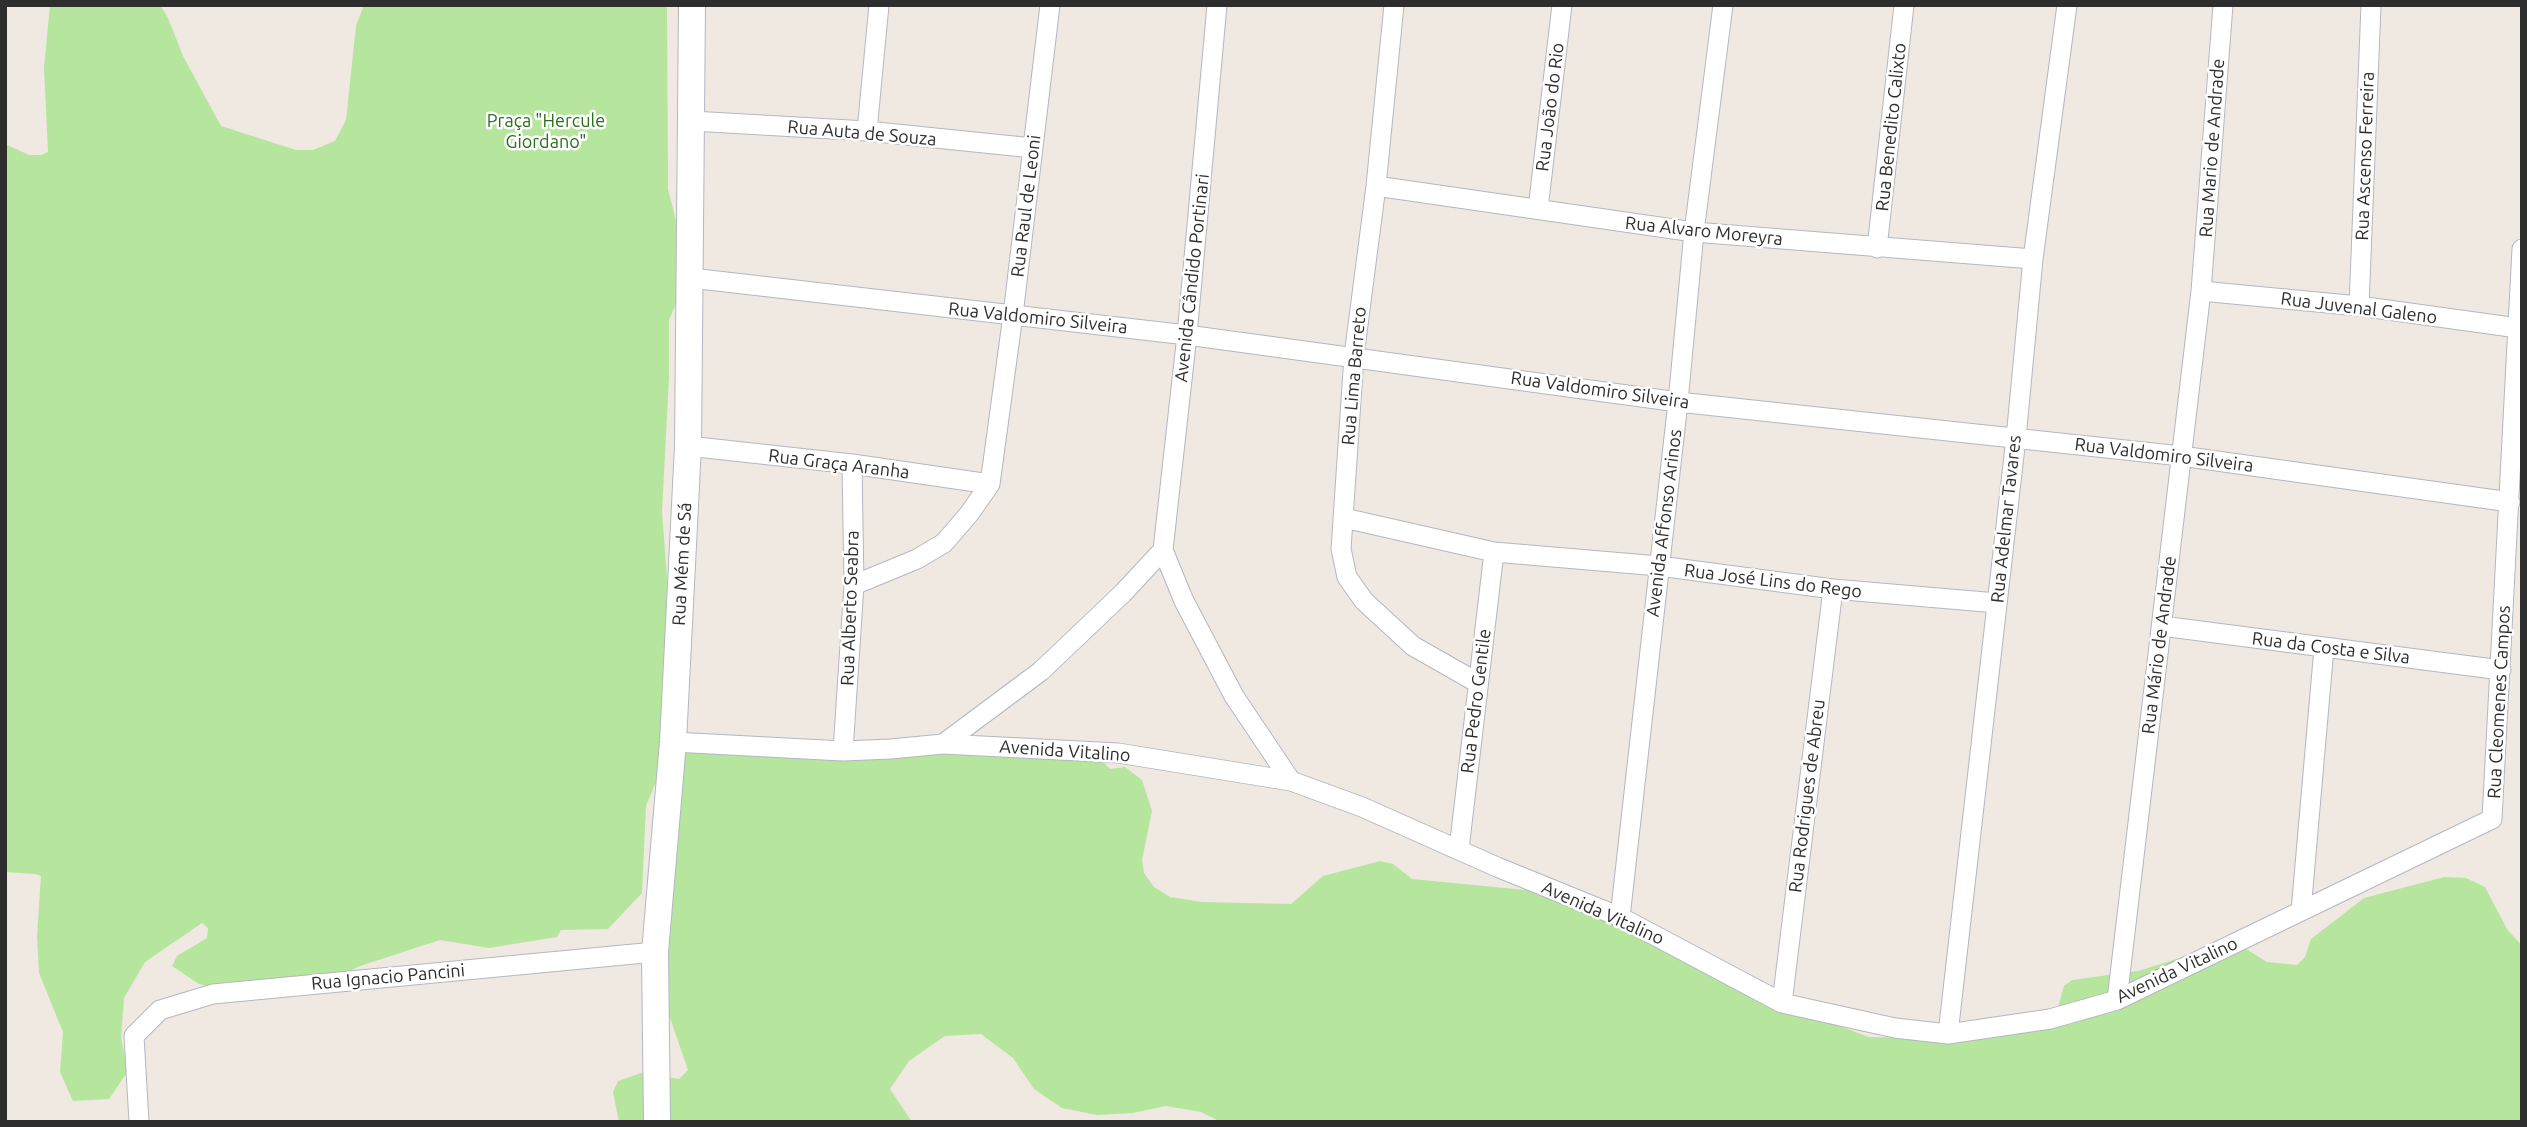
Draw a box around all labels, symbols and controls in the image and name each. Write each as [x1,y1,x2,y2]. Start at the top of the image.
street label: Rua João do Rio [1531,41,1569,173]
street label: Rua Benedito Calixto [1871,42,1911,212]
street label: Rua Mario de Andrade [2195,58,2229,238]
street label: Rua Ascenso Ferreira [2351,71,2379,241]
park label: Praça "Hercule Giordano" [487,110,605,152]
street label: Rua Auta de Souza [787,116,937,150]
street label: Rua Raul de Leoni [1007,134,1045,278]
street label: Avenida Cândido Portinari [1170,173,1214,383]
street label: Rua Alvaro Moreyra [1624,212,1784,250]
street label: Rua Juvenal Galeno [2279,288,2439,328]
street label: Rua Valdomiro Silveira [947,298,1129,338]
street label: Rua Lima Barreto [1337,306,1371,446]
street label: Rua Valdomiro Silveira [1509,367,1691,413]
street label: Avenida Affonso Arinos [1642,428,1686,618]
street label: Rua Valdomiro Silveira [2073,433,2255,477]
street label: Rua Adelmar Tavares [1986,434,2026,604]
street label: Rua Graça Aranha [767,445,911,483]
street label: Rua Mém de Sá [668,502,696,626]
street label: Rua Alberto Seabra [836,530,864,686]
street label: Rua Mário de Andrade [2137,555,2181,735]
street label: Rua José Lins do Rego [1683,559,1863,603]
street label: Rua Cleomenes Campos [2483,605,2515,799]
street label: Rua Pedro Gentile [1456,628,1496,774]
street label: Rua da Costa e Silva [2251,628,2411,668]
street label: Rua Rodrigues de Abreu [1784,698,1830,894]
street label: Avenida Vitalino [999,736,1131,766]
street label: Avenida Vitalino [1539,876,1667,950]
street label: Avenida Vitalino [2113,932,2241,1008]
street label: Rua Ignacio Pancini [310,960,466,994]

